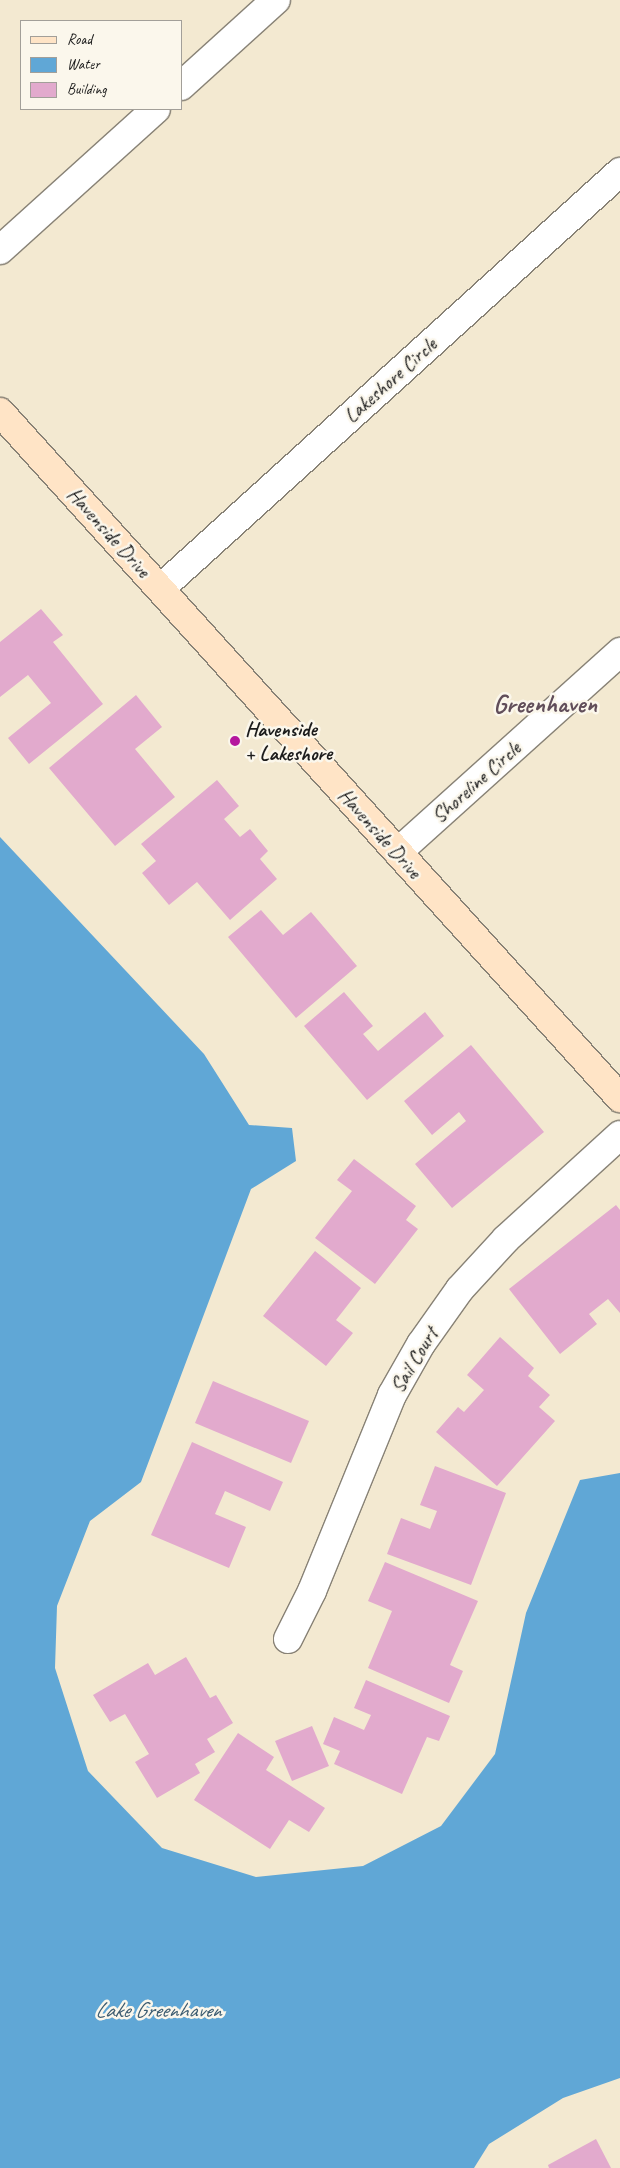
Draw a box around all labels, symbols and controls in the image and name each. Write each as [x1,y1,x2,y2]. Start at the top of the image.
legend [20,20,182,110]
text: Road [67,30,92,49]
text: Water [67,55,100,74]
text: Building [67,80,106,99]
street label: Lakeshore Circle [339,332,441,428]
street label: Havenside Drive [62,482,156,582]
district label: Greenhaven [493,688,597,720]
place label: Havenside + Lakeshore [245,716,332,766]
marker: Havenside + Lakeshore [229,735,241,747]
street label: Shoreline Circle [427,736,525,828]
street label: Havenside Drive [333,783,427,883]
street label: Sail Court [385,1323,443,1397]
water label: Lake Greenhaven [95,1998,221,2024]

